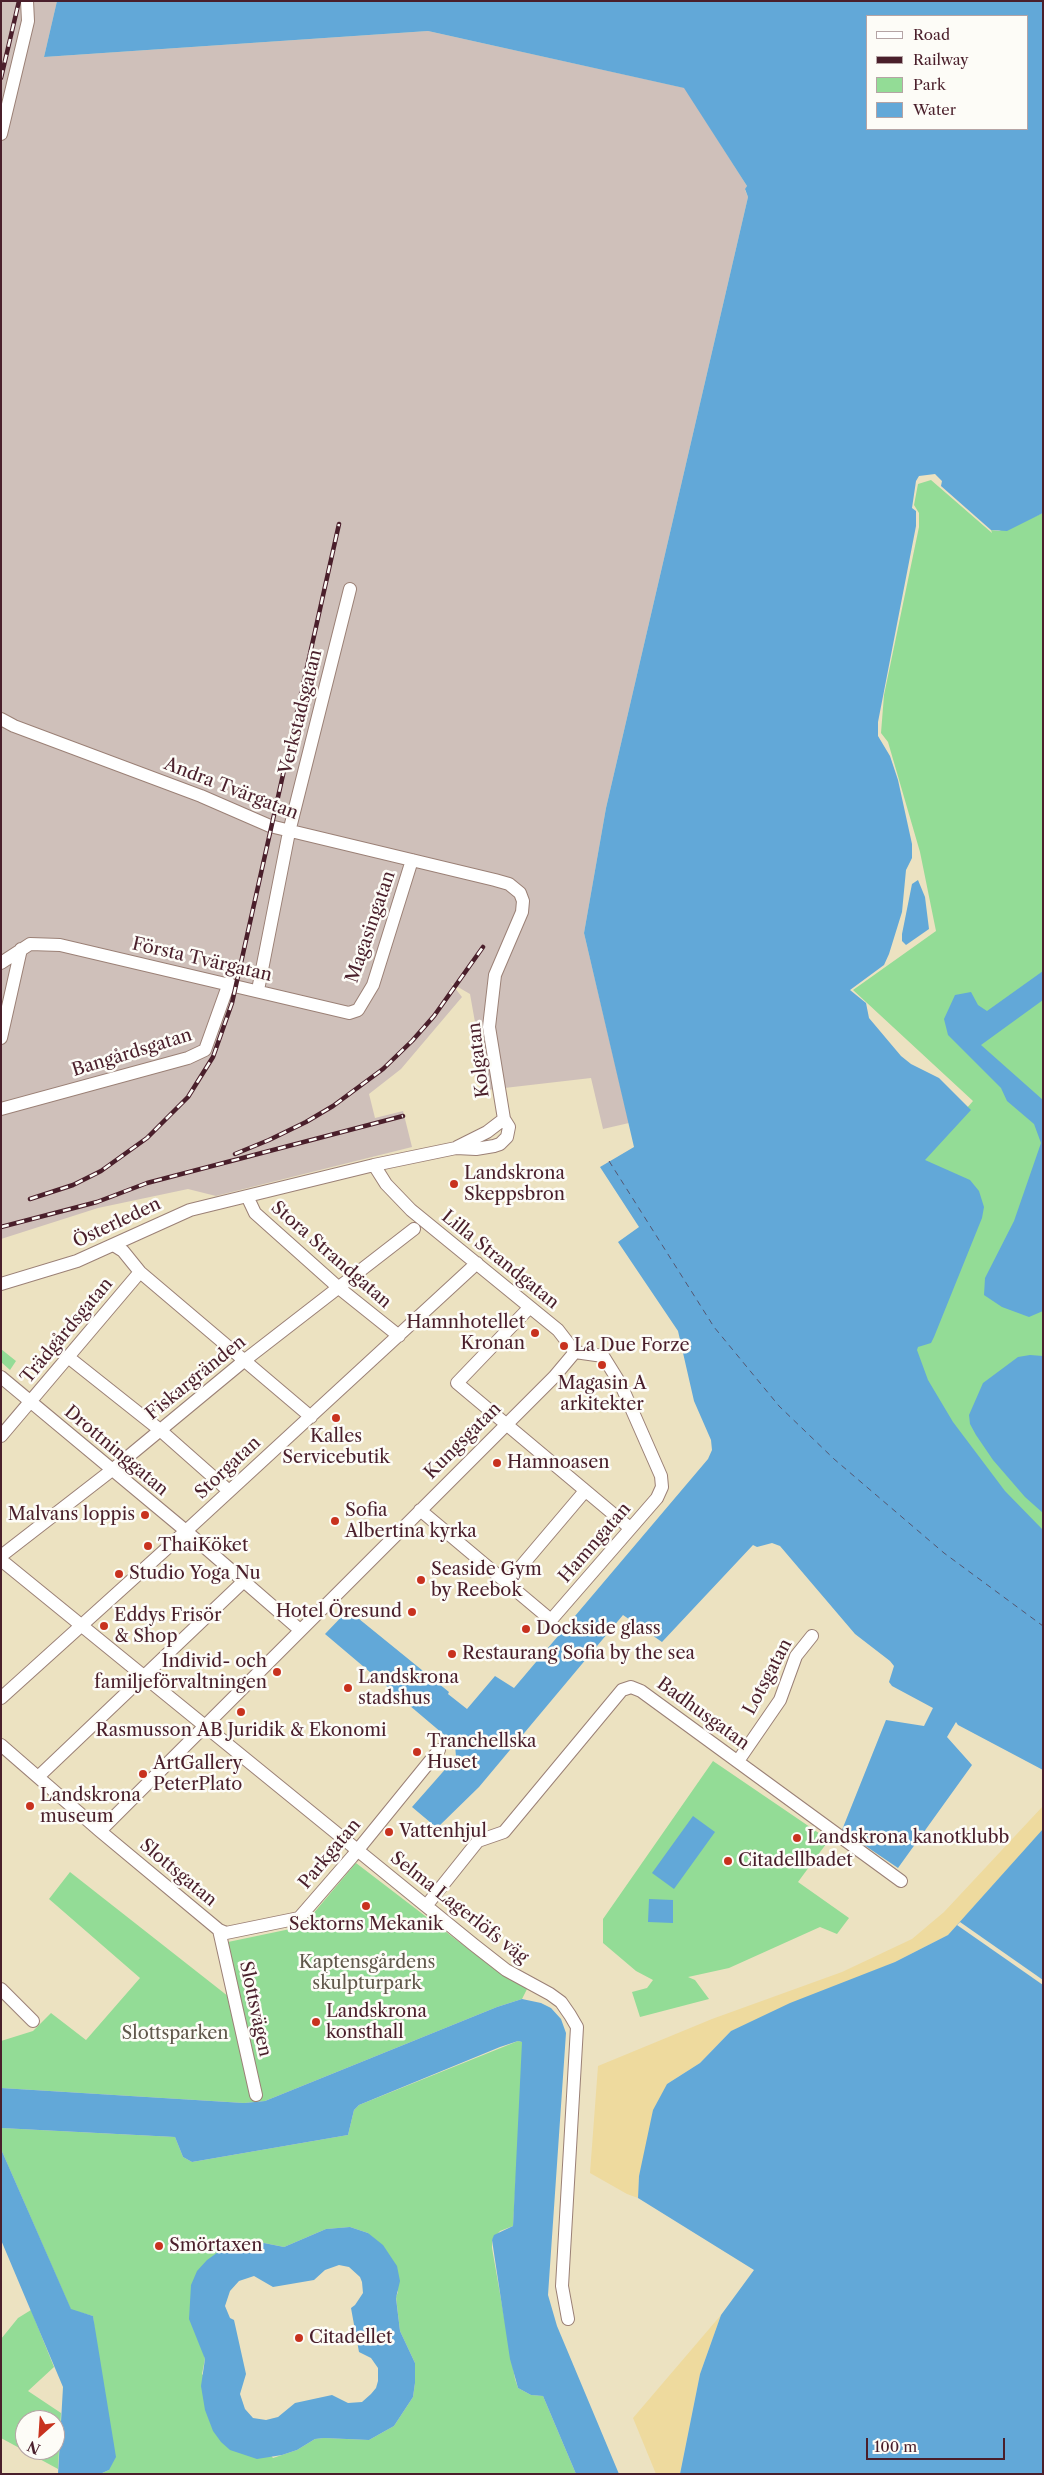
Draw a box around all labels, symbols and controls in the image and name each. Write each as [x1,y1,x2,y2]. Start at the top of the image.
legend [866,15,1029,130]
text: Road [913,25,950,44]
text: Railway [913,50,969,69]
text: Park [913,75,946,94]
text: Water [913,100,956,119]
street label: Verkstadsgatan [275,647,327,777]
street label: Andra Tvärgatan [161,753,301,825]
street label: Magasingatan [342,868,400,986]
street label: Första Tvärgatan [130,933,274,987]
street label: Kolgatan [464,1021,494,1099]
street label: Bangårdsgatan [69,1024,195,1082]
place label: Landskrona Skeppsbron [464,1163,565,1206]
marker: Landskrona Skeppsbron [448,1178,460,1190]
street label: Österleden [70,1193,164,1253]
street label: Stora Strandgatan [266,1197,396,1313]
street label: Lilla Strandgatan [437,1206,563,1314]
street label: Trädgårdsgatan [16,1274,118,1388]
place label: Hamnhotellet Kronan [406,1312,525,1355]
marker: Hamnhotellet Kronan [529,1327,541,1339]
street label: Fiskargränden [142,1331,250,1425]
place label: La Due Forze [574,1335,690,1357]
marker: La Due Forze [558,1340,570,1352]
marker: Magasin A arkitekter [596,1359,608,1371]
place label: Magasin A arkitekter [557,1373,647,1416]
street label: Kungsgatan [420,1398,506,1484]
street label: Drottninggatan [60,1401,172,1501]
marker: Kalles Servicebutik [330,1412,342,1424]
place label: Kalles Servicebutik [282,1426,390,1468]
street label: Storgatan [191,1432,265,1504]
place label: Hamnoasen [507,1452,610,1474]
marker: Hamnoasen [491,1457,503,1469]
street label: Hamngatan [554,1499,636,1587]
place label: Sofia Albertina kyrka [345,1500,477,1542]
place label: Malvans loppis [8,1504,135,1526]
marker: Malvans loppis [139,1509,151,1521]
marker: Sofia Albertina kyrka [329,1515,341,1527]
place label: ThaiKöket [158,1535,248,1557]
marker: ThaiKöket [142,1540,154,1552]
place label: Seaside Gym by Reebok [431,1559,542,1602]
place label: Studio Yoga Nu [129,1563,261,1585]
marker: Studio Yoga Nu [113,1568,125,1580]
marker: Seaside Gym by Reebok [415,1574,427,1586]
place label: Hotel Öresund [276,1601,402,1623]
place label: Eddys Frisör & Shop [114,1605,222,1648]
marker: Hotel Öresund [406,1606,418,1618]
place label: Dockside glass [536,1618,661,1640]
marker: Eddys Frisör & Shop [98,1620,110,1632]
marker: Dockside glass [520,1623,532,1635]
street label: Lotsgatan [739,1635,797,1719]
place label: Restaurang Sofia by the sea [462,1643,695,1665]
marker: Restaurang Sofia by the sea [446,1648,458,1660]
place label: Individ- och familjeförvaltningen [94,1651,267,1694]
marker: Individ- och familjeförvaltningen [271,1666,283,1678]
place label: Landskrona stadshus [358,1667,459,1710]
street label: Badhusgatan [652,1673,754,1755]
marker: Landskrona stadshus [342,1682,354,1694]
marker: Rasmusson AB Juridik & Ekonomi [235,1706,247,1718]
place label: Rasmusson AB Juridik & Ekonomi [96,1720,386,1742]
place label: Tranchellska Huset [427,1731,537,1774]
marker: Tranchellska Huset [411,1746,423,1758]
place label: ArtGallery PeterPlato [153,1753,243,1796]
marker: ArtGallery PeterPlato [137,1768,149,1780]
place label: Landskrona museum [40,1785,141,1828]
marker: Landskrona museum [24,1800,36,1812]
street label: Parkgatan [294,1815,366,1893]
place label: Vattenhjul [399,1821,487,1843]
marker: Vattenhjul [383,1826,395,1838]
place label: Landskrona kanotklubb [807,1827,1009,1849]
marker: Landskrona kanotklubb [791,1832,803,1844]
street label: Slottsgatan [135,1835,221,1911]
street label: Selma Lagerlöfs väg [386,1847,532,1969]
place label: Citadellbadet [738,1850,853,1872]
marker: Citadellbadet [722,1855,734,1867]
marker: Sektorns Mekanik [360,1900,372,1912]
place label: Sektorns Mekanik [289,1914,443,1936]
park label: Kaptensgårdens skulpturpark [299,1952,435,1995]
street label: Slottsvägen [234,1959,276,2059]
place label: Landskrona konsthall [326,2001,427,2044]
marker: Landskrona konsthall [310,2016,322,2028]
park label: Slottsparken [122,2023,228,2045]
place label: Smörtaxen [169,2235,262,2257]
marker: Smörtaxen [153,2240,165,2252]
place label: Citadellet [309,2327,392,2349]
marker: Citadellet [293,2332,305,2344]
north arrow [15,2410,65,2460]
scale bar [869,2428,1008,2460]
text: N [24,2437,43,2458]
text: 100 m [874,2437,917,2456]

